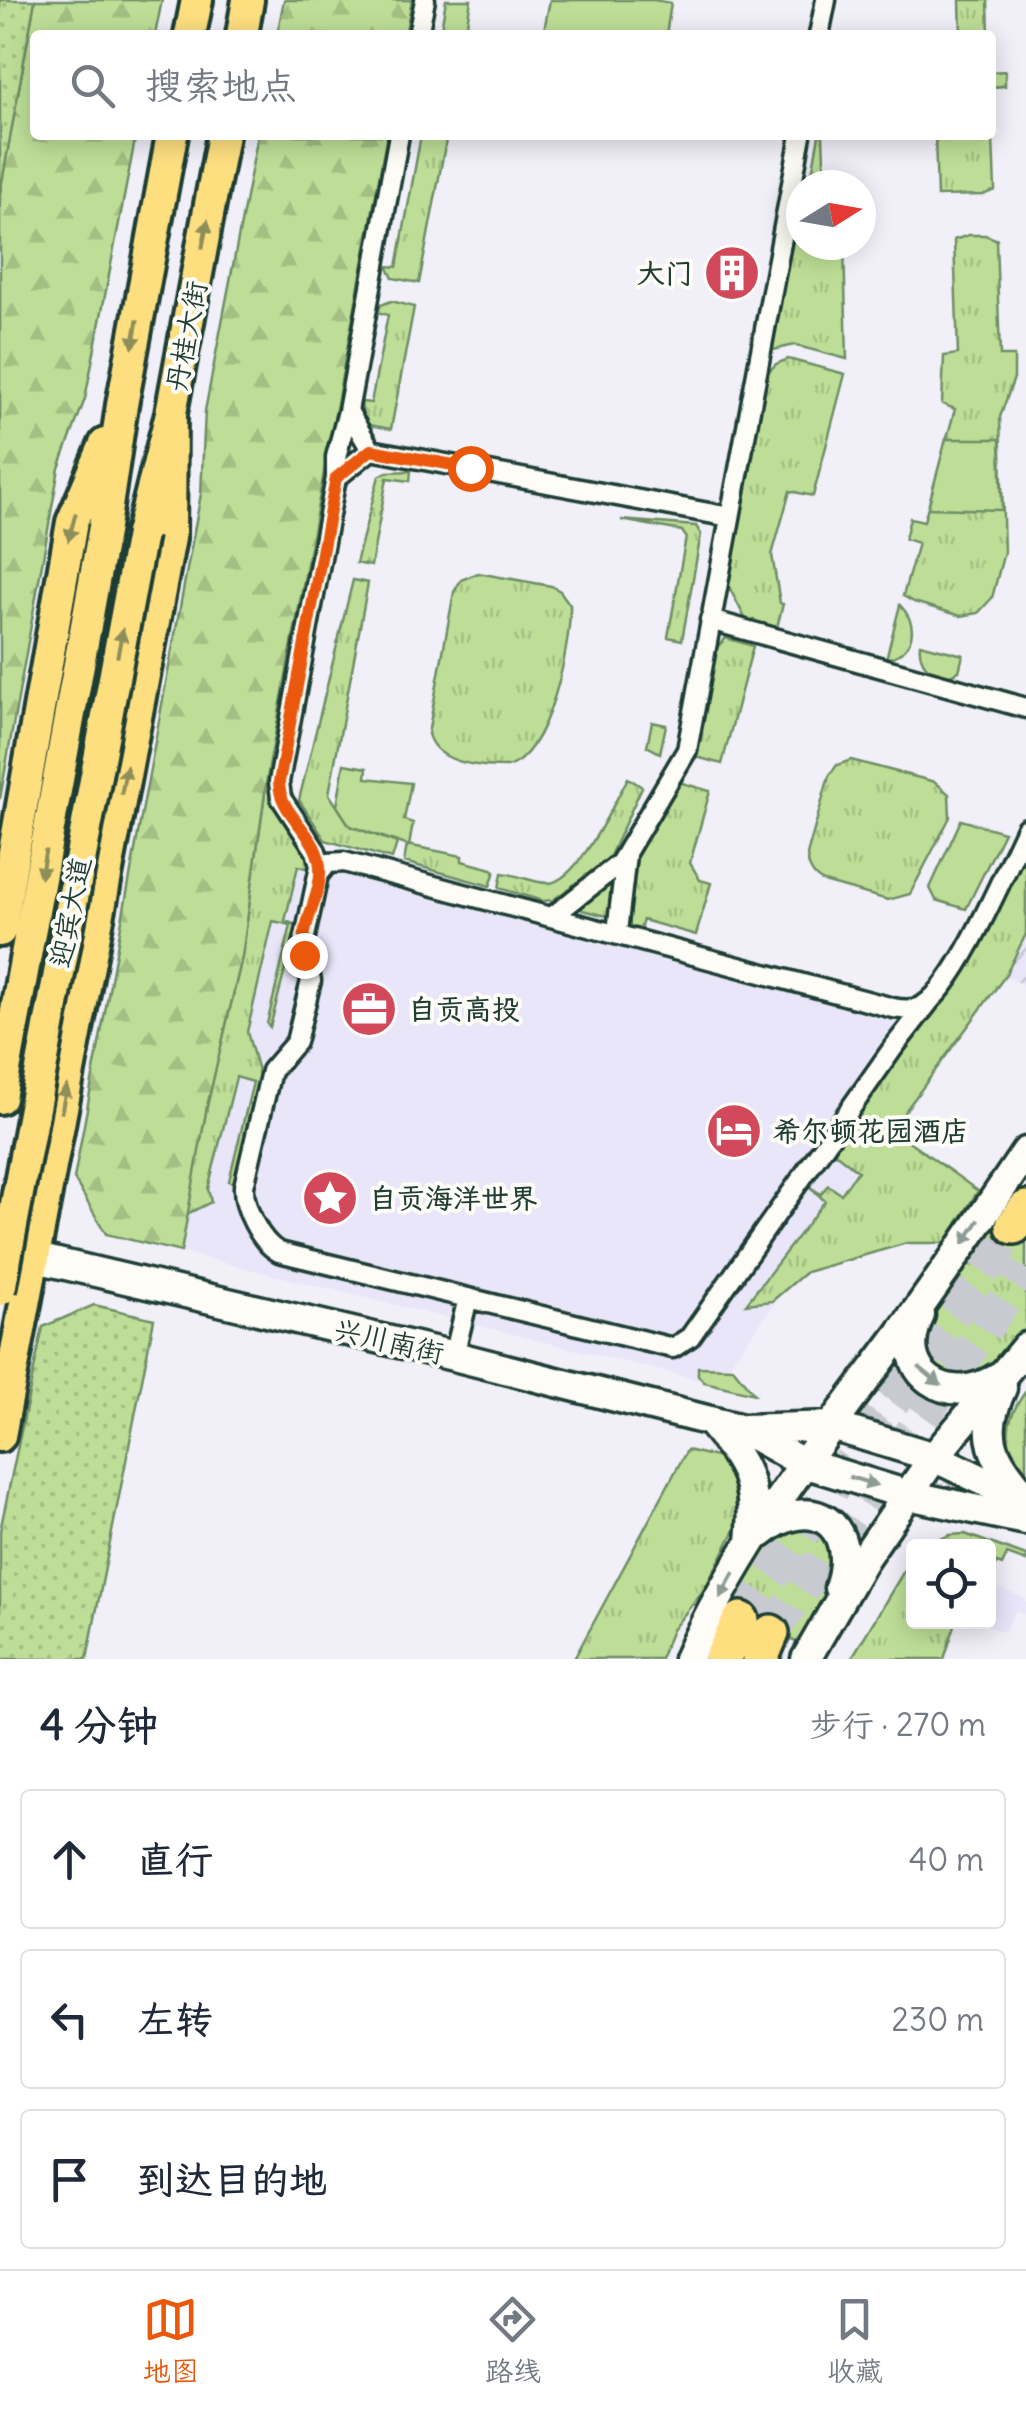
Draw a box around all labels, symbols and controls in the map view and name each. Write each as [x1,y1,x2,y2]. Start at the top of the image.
search box [30,30,996,140]
icon: search [65,58,120,113]
text: 搜索地点 [145,62,297,109]
north arrow [786,170,876,260]
one-way arrow [197,218,213,249]
building icon: 大门 [702,243,762,303]
place label: 大门 [637,255,693,291]
street label: 丹桂大街 [158,278,214,394]
one-way arrow [127,319,142,350]
route start [448,446,494,492]
one-way arrow [64,512,80,543]
one-way arrow [113,627,128,659]
one-way arrow [117,764,133,795]
one-way arrow [35,849,50,881]
street label: 迎宾大道 [42,854,98,970]
route end [282,933,328,979]
office icon: 自贡高投 [339,979,399,1039]
place label: 自贡高投 [408,991,520,1027]
one-way arrow [57,1084,73,1115]
hotel icon: 希尔顿花园酒店 [704,1101,764,1161]
place label: 希尔顿花园酒店 [773,1113,969,1149]
place icon: 自贡海洋世界 [300,1168,360,1228]
place label: 自贡海洋世界 [369,1180,538,1216]
one-way arrow [963,1219,981,1246]
street label: 兴川南街 [330,1311,448,1371]
one-way arrow [917,1364,943,1386]
one-way arrow [849,1475,879,1490]
map controls [906,1539,996,1629]
button: locate [906,1539,996,1629]
one-way arrow [718,1571,735,1600]
text: 4 分钟 [40,1699,158,1751]
text: 步行 · 270 m [810,1704,986,1745]
icon: ahead [42,1832,97,1887]
text: 直行 [137,1836,213,1883]
text: 40 m [909,1839,984,1880]
icon: left [42,1992,97,2047]
text: 左转 [137,1996,213,2043]
text: 230 m [892,1999,984,2040]
icon: arrive [42,2152,97,2207]
text: 到达目的地 [137,2156,327,2203]
tab: 地图 [143,2292,199,2389]
tab: 路线 [485,2292,541,2389]
tab: 收藏 [827,2292,883,2389]

